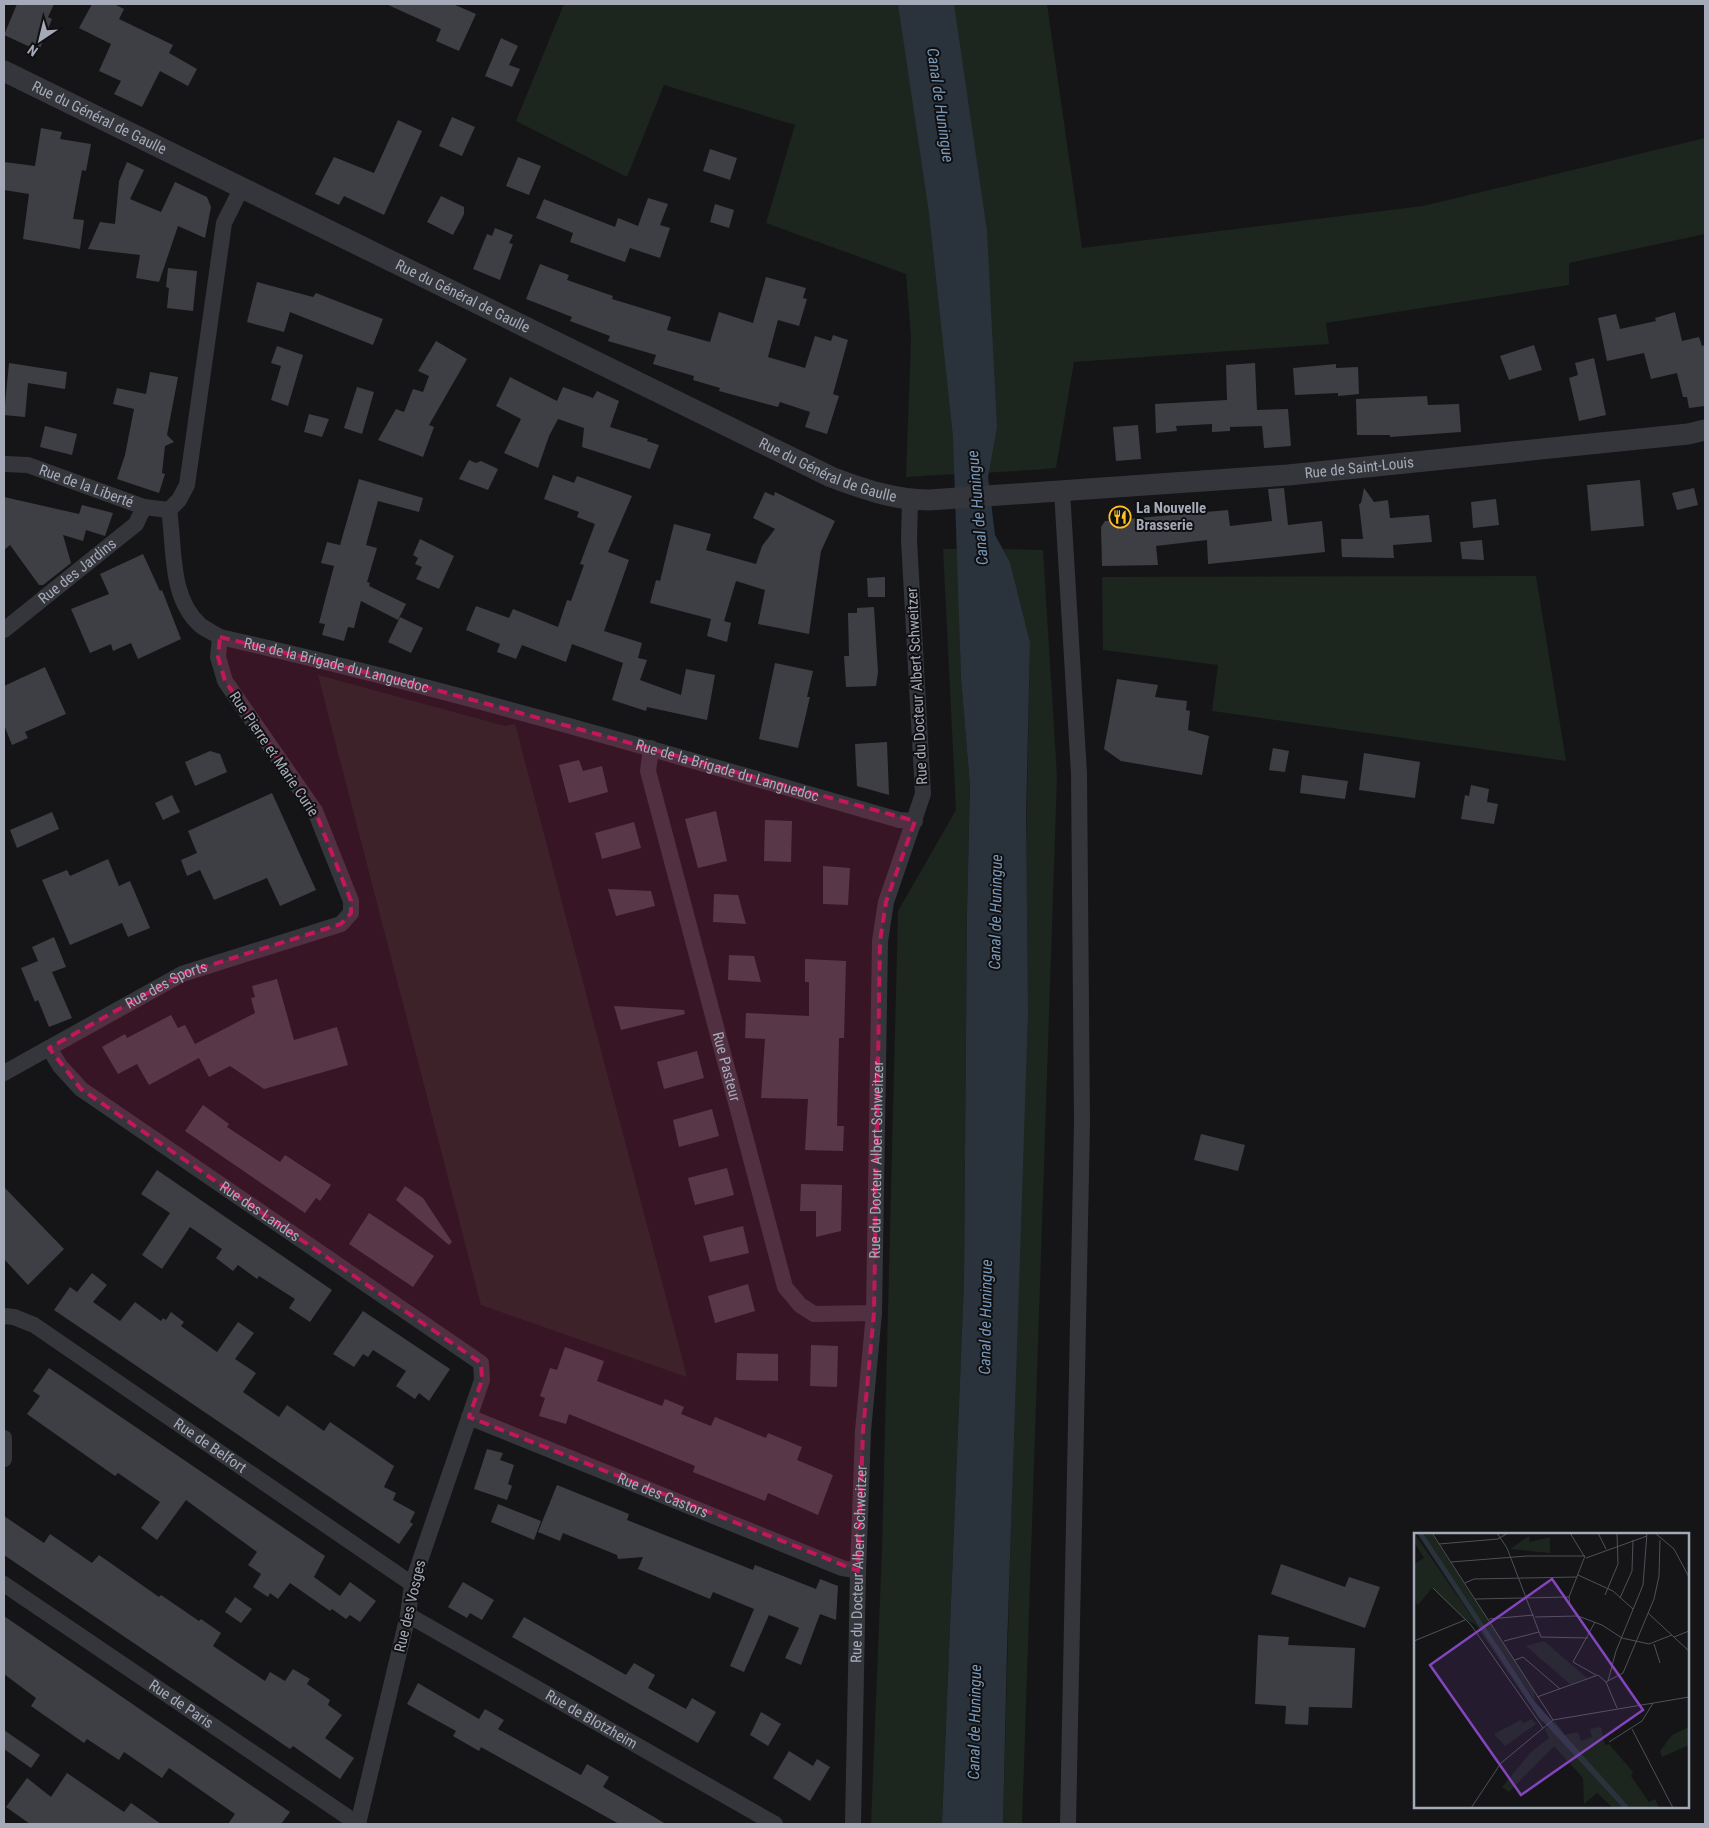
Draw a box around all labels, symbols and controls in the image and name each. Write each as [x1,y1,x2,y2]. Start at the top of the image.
north arrow [15,15,65,65]
text: N [24,42,41,60]
water label: Canal de Huningue [923,47,958,163]
street label: Rue du Général de Gaulle [29,77,169,158]
street label: Rue du Général de Gaulle [392,256,533,337]
street label: Rue du Général de Gaulle [756,434,898,506]
water label: Canal de Huningue [963,450,992,566]
street label: Rue de Saint-Louis [1304,453,1415,482]
street label: Rue de la Liberté [37,461,136,511]
place label: La Nouvelle Brasserie [1136,499,1206,534]
restaurant icon: La Nouvelle Brasserie [1108,505,1132,529]
street label: Rue des Jardins [35,534,120,608]
street label: Rue du Docteur Albert Schweitzer [903,586,931,785]
street label: Rue de la Brigade du Languedoc [242,634,431,697]
street label: Rue Pierre et Marie Curie [226,688,322,820]
street label: Rue de la Brigade du Languedoc [634,736,821,805]
water label: Canal de Huningue [985,854,1006,970]
street label: Rue des Sports [122,958,210,1013]
street label: Rue Pasteur [709,1030,744,1104]
street label: Rue du Docteur Albert Schweitzer [866,1060,887,1259]
street label: Rue des Landes [216,1178,304,1245]
water label: Canal de Huningue [975,1259,996,1375]
street label: Rue de Belfort [170,1414,250,1477]
street label: Rue du Docteur Albert Schweitzer [847,1464,871,1663]
street label: Rue des Castors [615,1469,711,1522]
inset map [1414,1533,1689,1808]
street label: Rue des Vosges [391,1558,429,1654]
water label: Canal de Huningue [964,1664,985,1780]
street label: Rue de Paris [145,1676,217,1732]
street label: Rue de Blotzheim [542,1686,641,1753]

